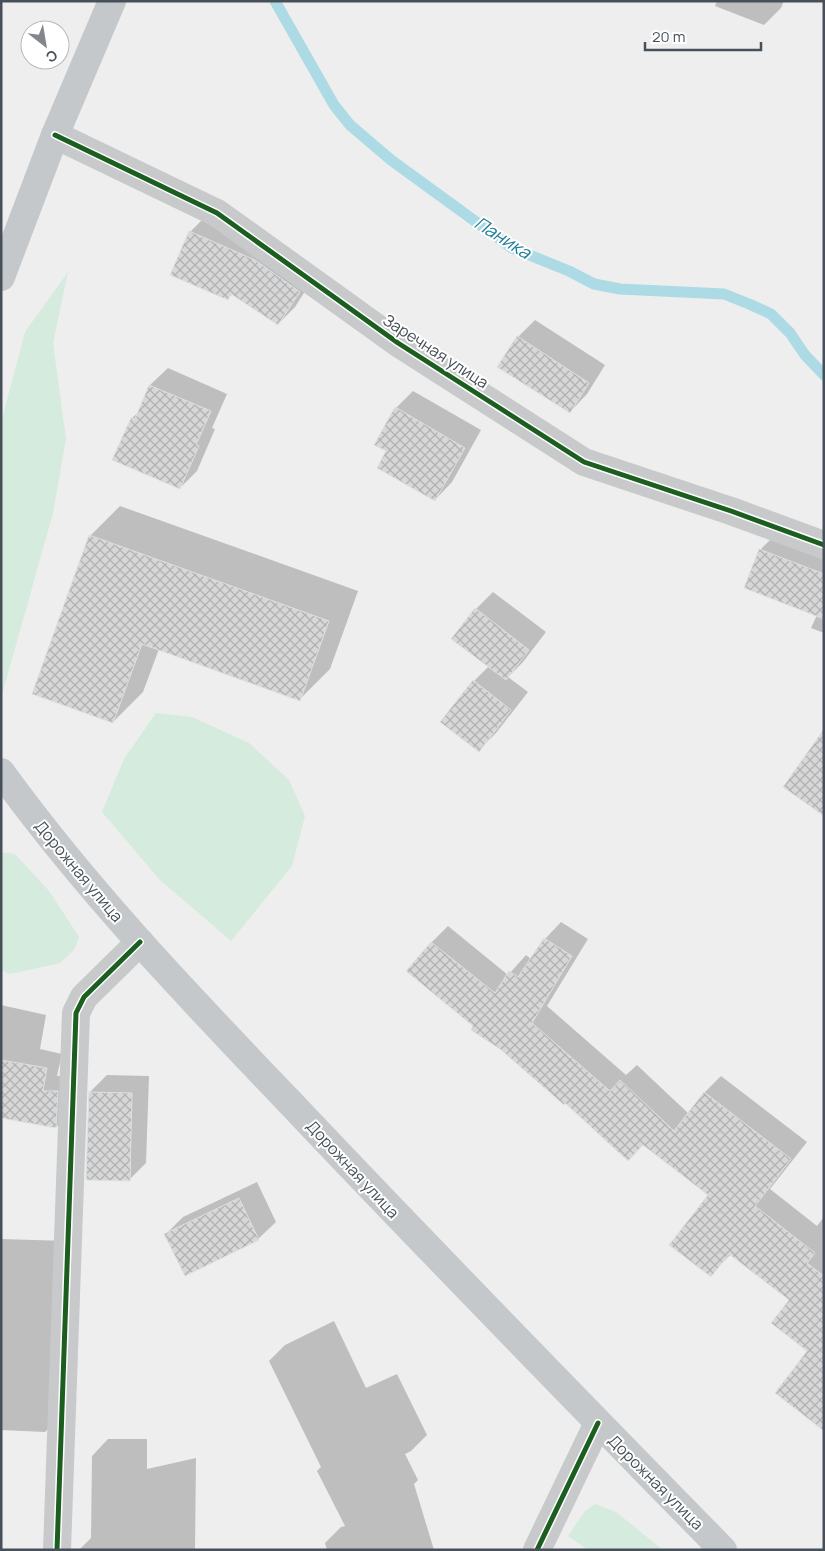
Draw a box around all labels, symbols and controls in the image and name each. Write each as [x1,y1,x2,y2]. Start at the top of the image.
north arrow [20,20,70,70]
scale bar [645,20,761,52]
text: 20 m [652,26,685,47]
text: С [43,46,61,67]
water label: Паника [470,210,537,264]
street label: Заречная улица [379,309,493,393]
street label: Дорожная улица [30,815,128,927]
street label: Дорожная улица [302,1115,404,1223]
street label: Дорожная улица [603,1429,709,1535]

